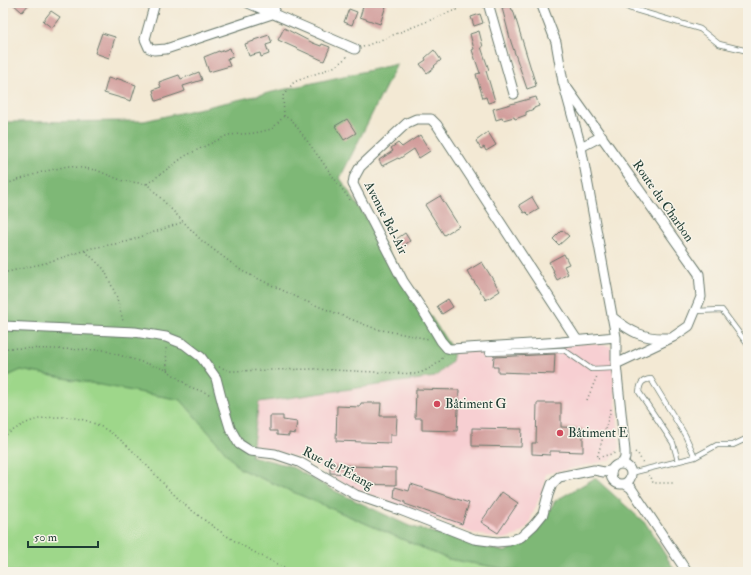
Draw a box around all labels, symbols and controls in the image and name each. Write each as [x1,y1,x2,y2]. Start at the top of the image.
street label: Route du Charbon [629,157,697,245]
street label: Avenue Bel-Air [360,178,411,257]
place label: Bâtiment G [445,396,507,412]
marker: Bâtiment G [432,399,442,409]
place label: Bâtiment E [568,425,628,441]
marker: Bâtiment E [555,428,565,438]
street label: Rue de l'Étang [300,442,377,493]
scale bar [28,523,98,549]
text: 50 m [34,530,58,545]

